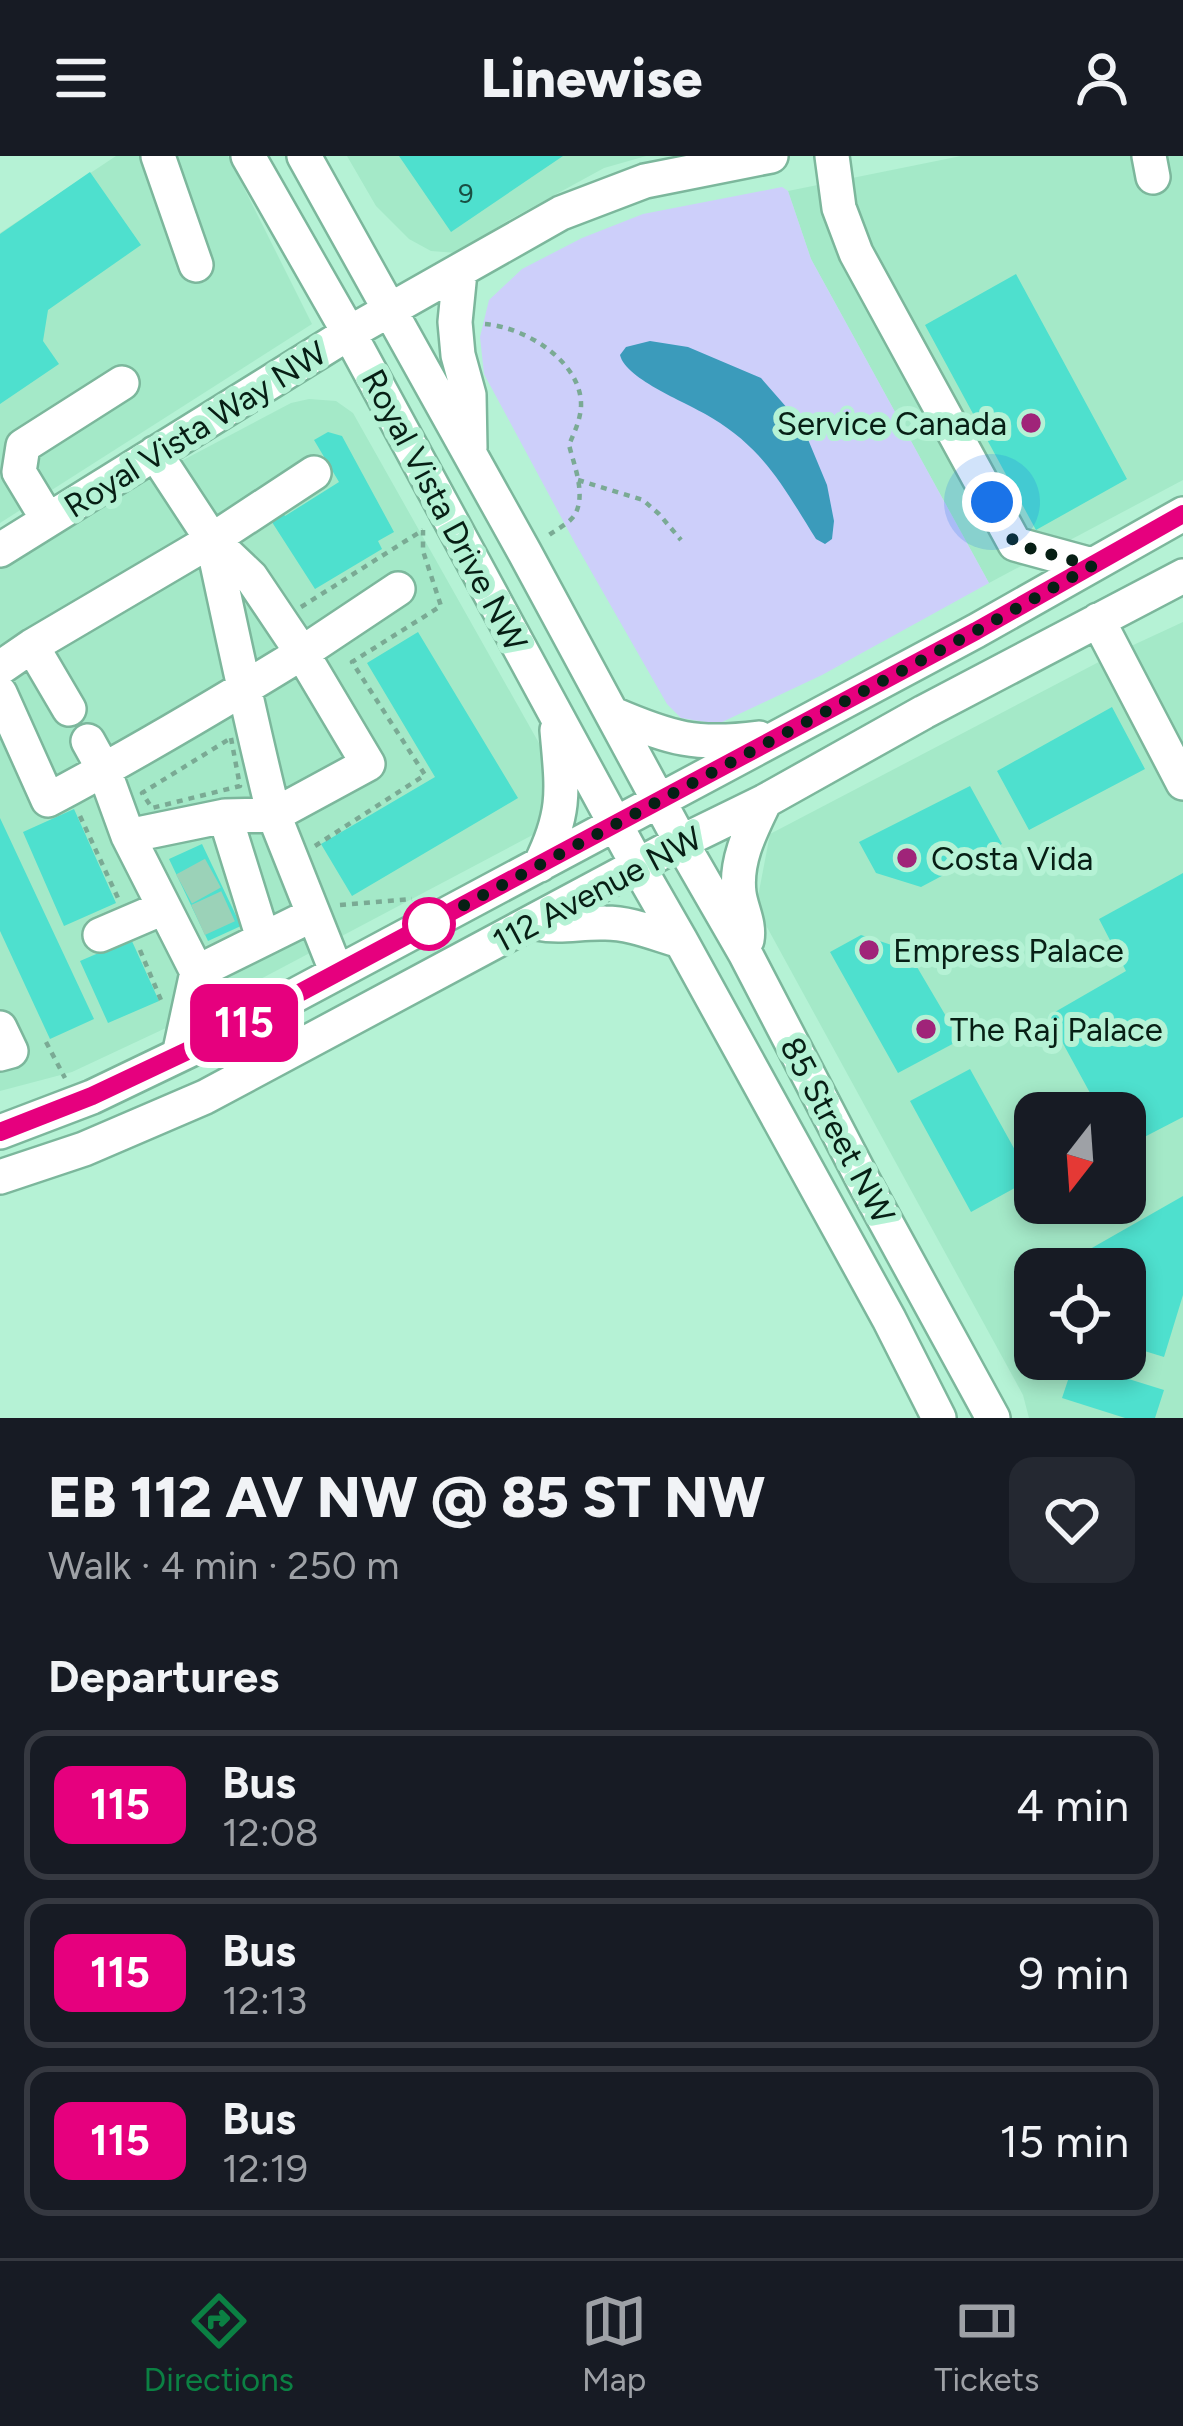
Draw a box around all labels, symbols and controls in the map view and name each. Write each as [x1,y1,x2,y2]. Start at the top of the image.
icon: menu [48,45,114,111]
icon: person [1069,45,1135,111]
text: Linewise [481,46,702,111]
house number: 9 [458,177,474,210]
street label: Royal Vista Way NW [57,333,334,526]
street label: Royal Vista Drive NW [354,363,536,658]
place label: Service Canada [777,404,1007,443]
marker: Service Canada [1018,410,1044,436]
your location [962,472,1022,532]
street label: 112 Avenue NW [486,818,709,961]
place label: Costa Vida [931,839,1093,878]
marker: Costa Vida [894,845,920,871]
unlabelled marker [404,899,454,949]
place label: Empress Palace [893,931,1124,970]
marker: Empress Palace [856,937,882,963]
line badge: 115 [175,984,313,1062]
text: 115 [214,997,274,1048]
place label: The Raj Palace [950,1010,1163,1049]
marker: The Raj Palace [913,1016,939,1042]
street label: 85 Street NW [772,1031,903,1230]
north arrow [1014,1092,1146,1224]
map controls [1014,1092,1146,1380]
button: locate [1014,1248,1146,1380]
button: heart [1009,1457,1135,1583]
text: EB 112 AV NW @ 85 ST NW [48,1463,765,1531]
text: Walk · 4 min · 250 m [48,1542,399,1589]
text: Departures [48,1649,279,1703]
text: Bus [222,1755,296,1809]
text: 4 min [1016,1778,1129,1832]
text: 115 [90,1779,150,1830]
text: 12:08 [222,1809,319,1856]
text: Bus [222,1923,296,1977]
text: 9 min [1019,1946,1129,2000]
text: 115 [90,1947,150,1998]
text: 12:13 [222,1977,307,2024]
text: Bus [222,2091,296,2145]
text: 15 min [1000,2114,1129,2168]
text: 115 [90,2115,150,2166]
text: 12:19 [222,2145,308,2192]
tab: Directions [144,2288,294,2399]
tab: Map [581,2288,647,2399]
tab: Tickets [934,2288,1039,2399]

